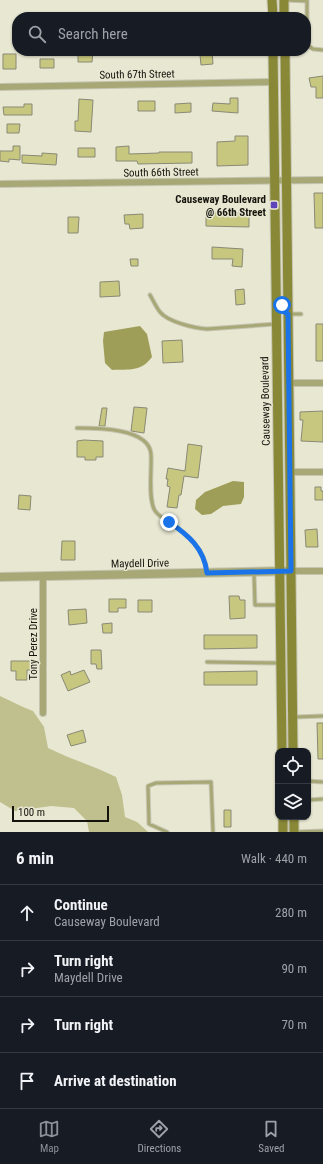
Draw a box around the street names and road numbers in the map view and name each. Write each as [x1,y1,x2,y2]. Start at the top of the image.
street label: South 67th Street [99,67,175,82]
street label: South 66th Street [123,165,199,180]
street label: Causeway Boulevard [258,356,273,446]
street label: Maydell Drive [111,556,169,571]
street label: Tony Perez Drive [27,608,40,680]

